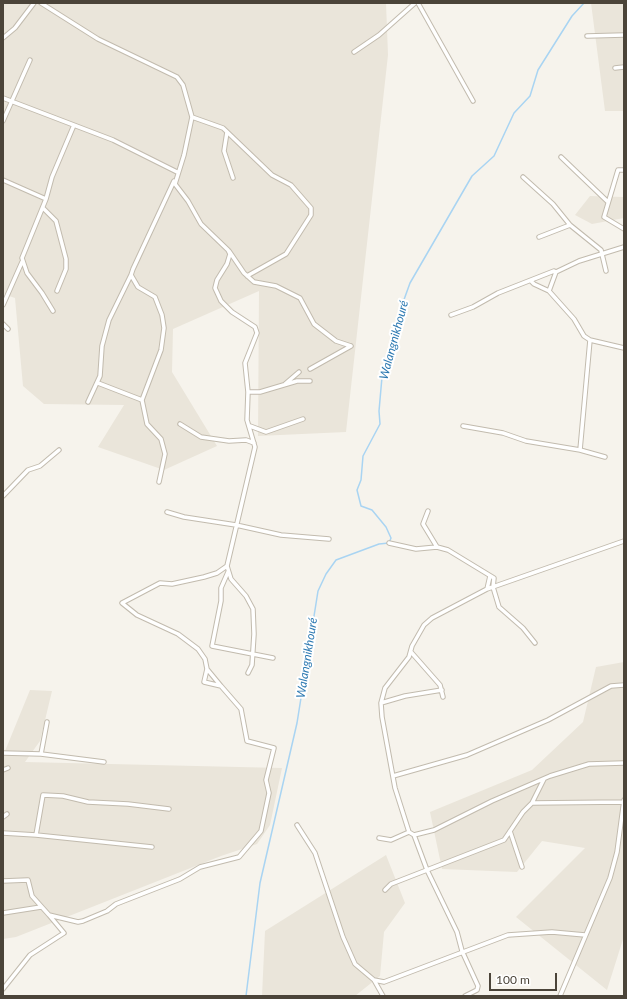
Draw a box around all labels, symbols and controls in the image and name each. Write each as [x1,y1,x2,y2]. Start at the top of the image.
water label: Walangnikhouré [377,299,411,381]
water label: Walangnikhouré [294,617,320,699]
scale bar [491,965,559,991]
text: 100 m [496,972,530,987]

